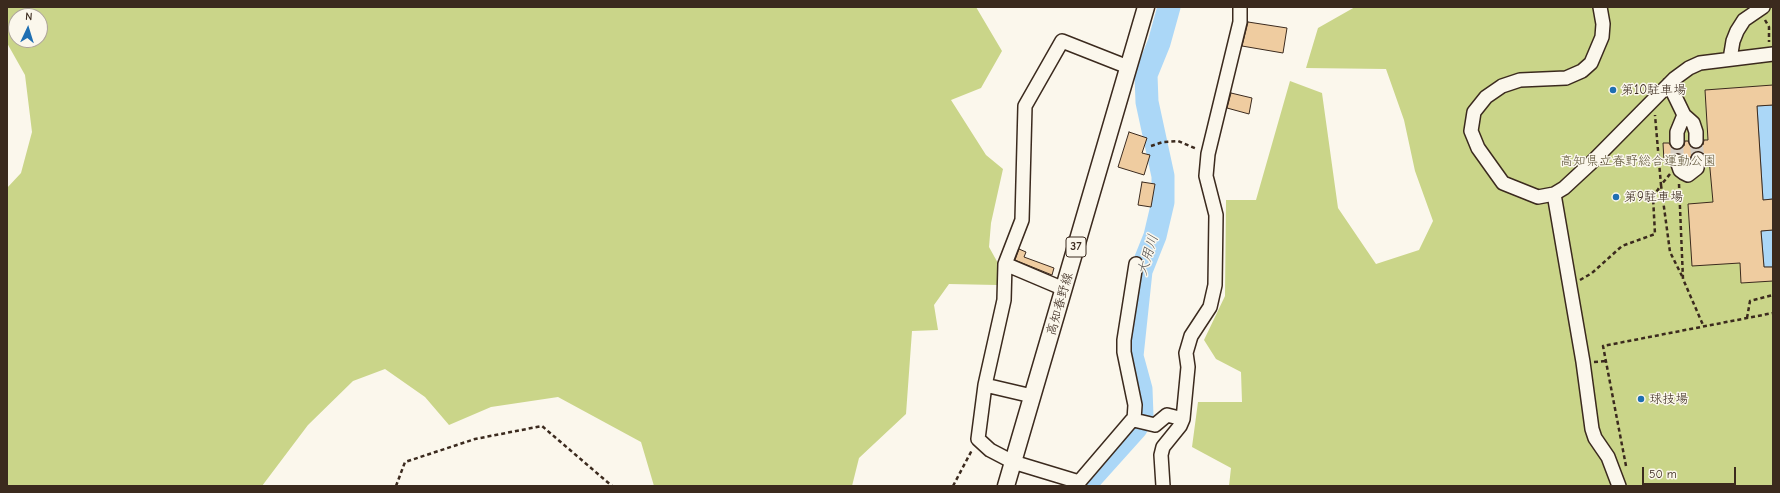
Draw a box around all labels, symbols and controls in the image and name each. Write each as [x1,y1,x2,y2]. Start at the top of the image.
north arrow [8,8,48,48]
text: N [25,10,33,23]
place label: 第10駐車場 [1621,82,1686,98]
marker: 第10駐車場 [1608,85,1618,95]
park label: 高知県立春野総合運動公園 [1560,153,1716,169]
place label: 第9駐車場 [1624,189,1683,205]
marker: 第9駐車場 [1611,192,1621,202]
water label: 大用川 [1134,232,1162,278]
road number: 37 [1066,237,1086,257]
street label: 高知春野線 [1044,271,1076,337]
place label: 球技場 [1649,391,1688,407]
marker: 球技場 [1636,394,1646,404]
scale bar [1644,459,1738,485]
text: 50 m [1649,467,1677,481]

